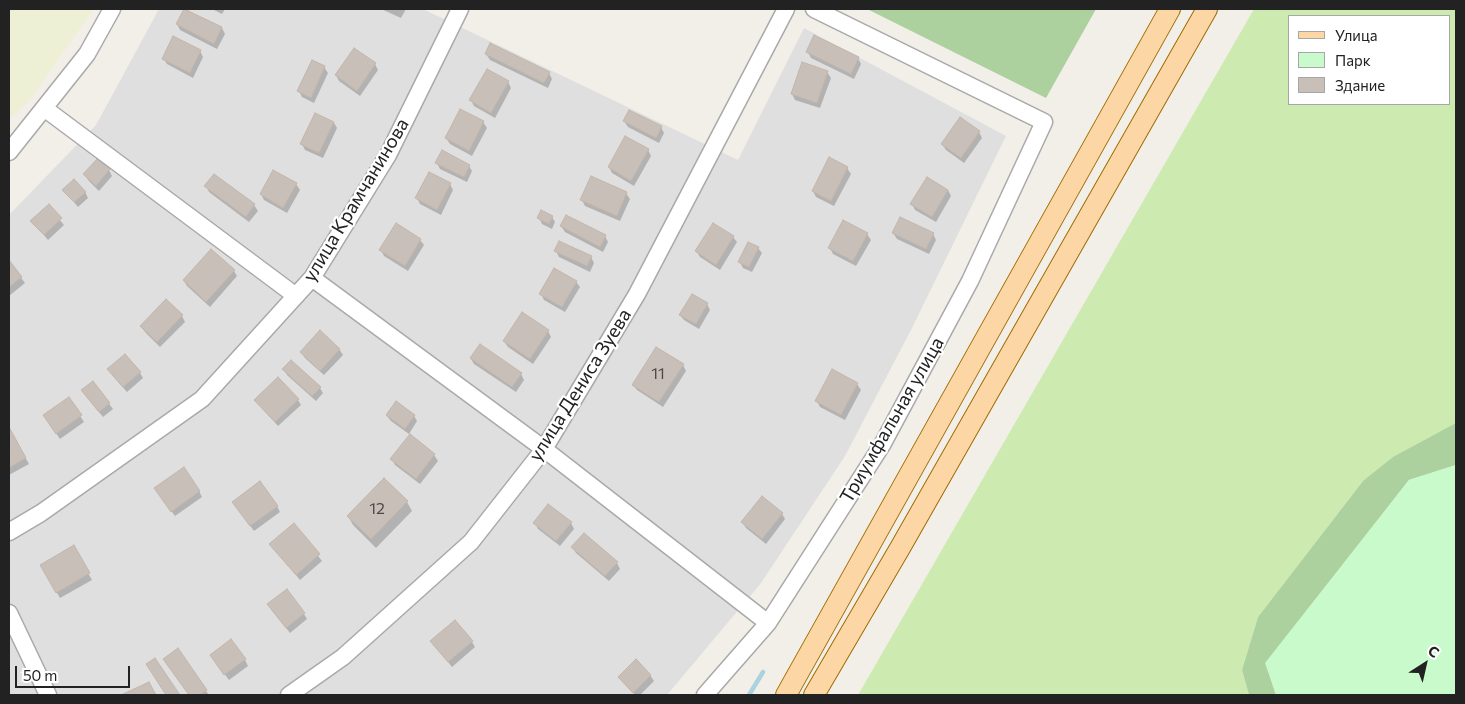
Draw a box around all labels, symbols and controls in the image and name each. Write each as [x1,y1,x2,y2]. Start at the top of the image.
legend [1288,15,1450,105]
text: Улица [1335,26,1377,44]
text: Парк [1335,51,1371,69]
text: Здание [1335,76,1385,94]
street label: улица Крамчанинова [298,114,414,286]
street label: улица Дениса Зуева [524,305,636,465]
street label: Триумфальная улица [835,333,949,507]
house number: 11 [651,364,665,384]
house number: 12 [369,499,385,519]
north arrow [1400,639,1450,689]
text: С [1425,642,1443,661]
scale bar [18,656,132,688]
text: 50 m [23,666,57,684]

